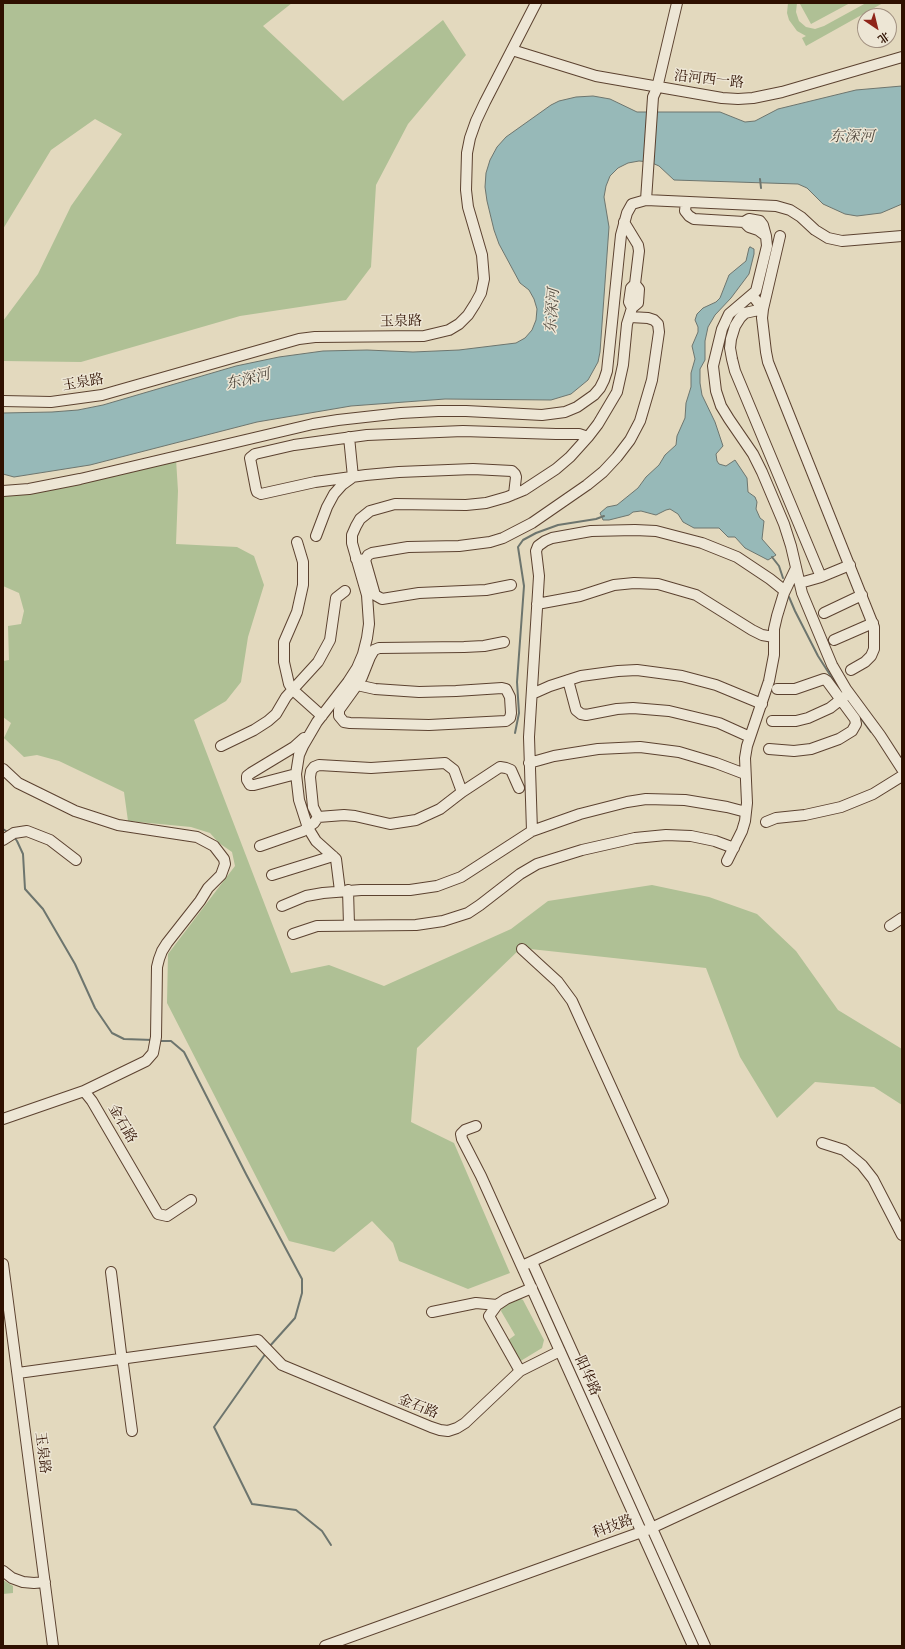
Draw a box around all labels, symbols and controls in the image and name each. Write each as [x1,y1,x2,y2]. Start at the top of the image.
north arrow [857,8,897,48]
text: 北 [875,29,892,46]
street label: 沿河西一路 [673,68,745,92]
water label: 东深河 [830,128,874,146]
water label: 东深河 [542,288,564,334]
street label: 玉泉路 [380,313,422,331]
water label: 东深河 [224,366,272,394]
street label: 玉泉路 [61,371,105,395]
street label: 金石路 [104,1102,140,1146]
street label: 阳华路 [571,1353,603,1399]
street label: 金石路 [395,1391,441,1423]
street label: 玉泉路 [31,1431,53,1475]
street label: 科技路 [590,1512,636,1542]

